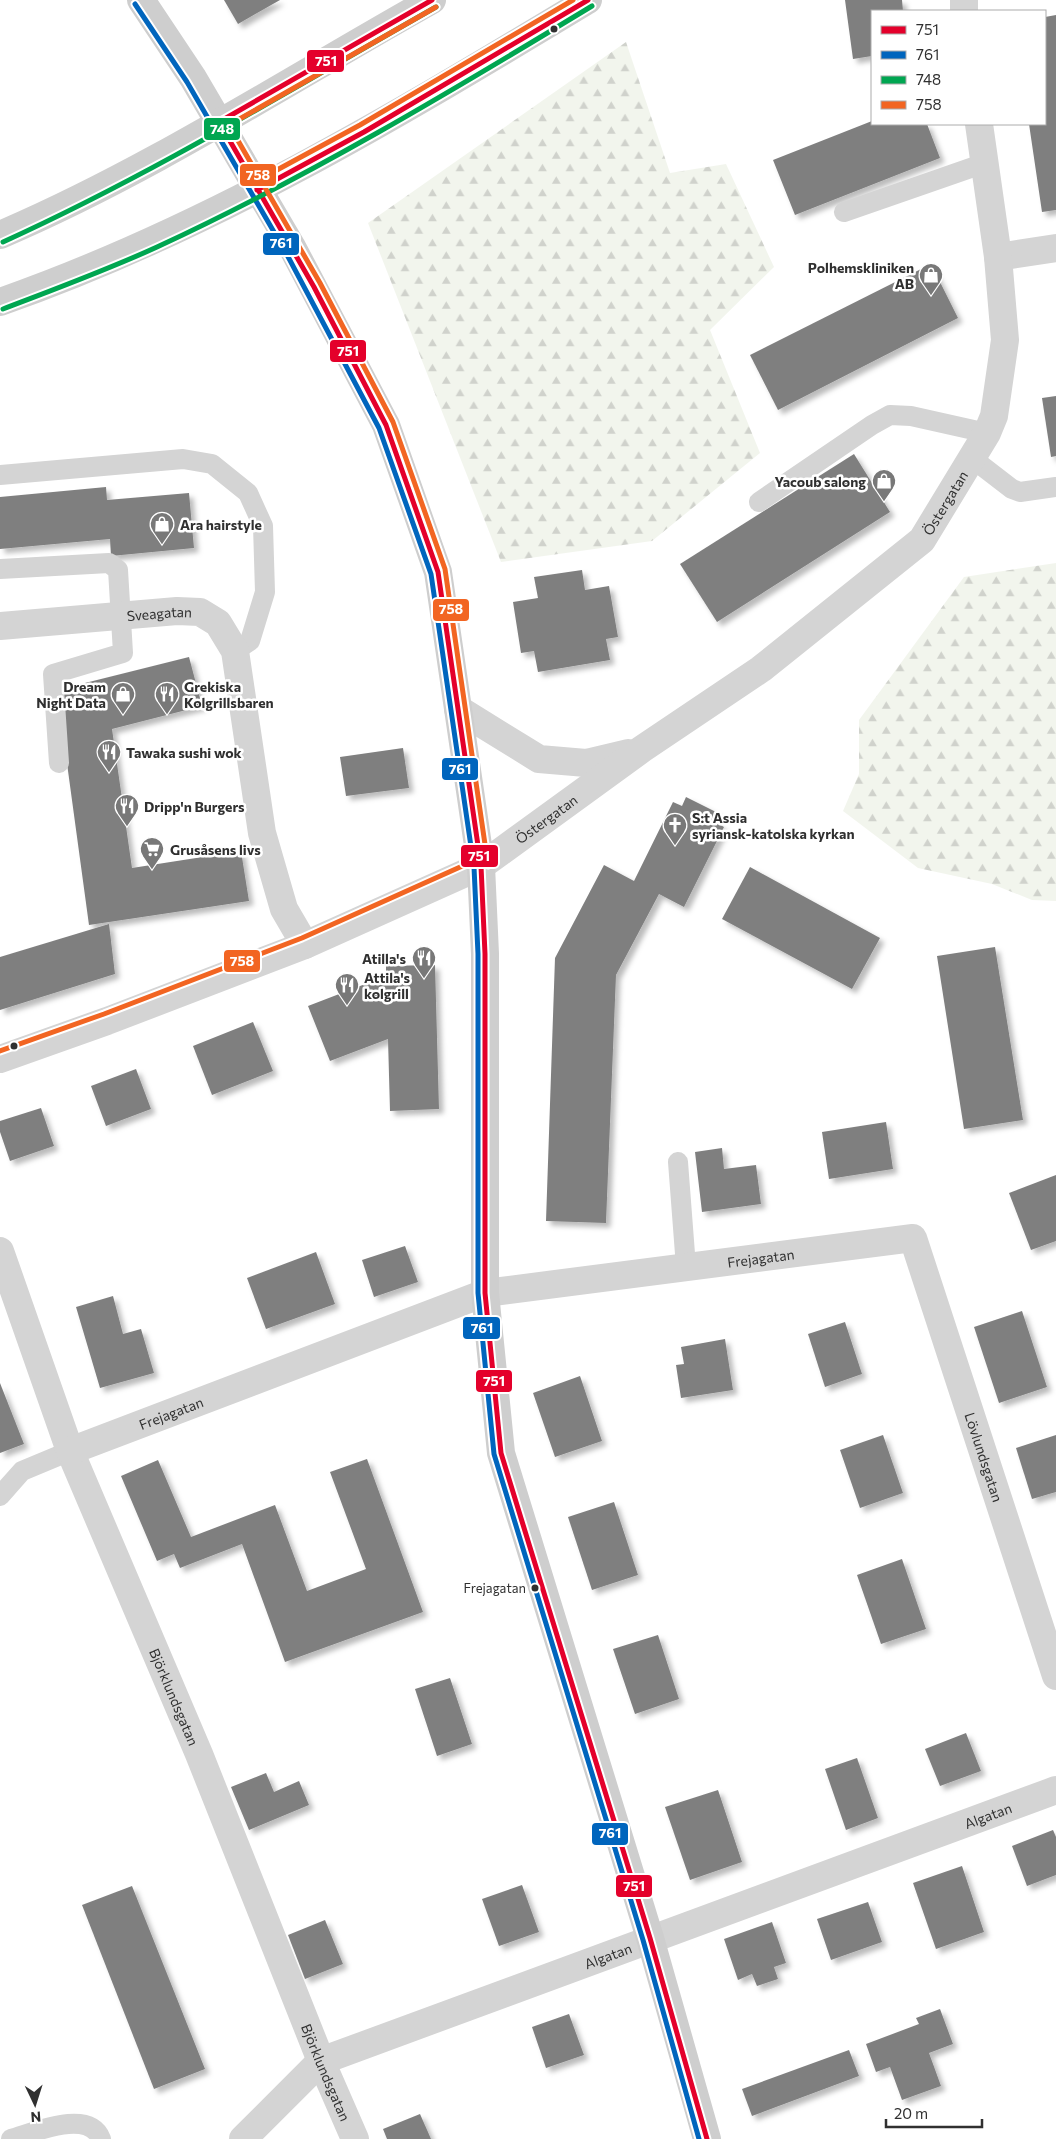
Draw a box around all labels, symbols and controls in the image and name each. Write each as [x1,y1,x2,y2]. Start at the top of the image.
legend [871,10,1046,125]
text: 751 [916,20,939,38]
unlabelled marker [549,24,559,34]
text: 761 [916,45,939,63]
line badge: 751 [306,49,345,73]
text: 751 [315,52,337,69]
text: 748 [916,70,941,88]
text: 758 [916,95,942,113]
line badge: 748 [203,117,241,141]
text: 748 [210,120,234,137]
line badge: 758 [239,163,277,187]
text: 758 [246,166,271,183]
line badge: 761 [262,232,300,256]
text: 761 [270,234,292,251]
place label: Polhemskliniken AB [808,259,914,292]
shop icon: Polhemskliniken AB [918,262,944,296]
line badge: 751 [329,339,367,363]
text: 751 [337,342,359,359]
street label: Östergatan [919,467,971,538]
shop icon: Yacoub salong [871,468,897,502]
place label: Yacoub salong [775,473,866,490]
shop icon: Ara hairstyle [149,511,175,545]
place label: Ara hairstyle [180,516,262,533]
line badge: 758 [432,598,470,622]
text: 758 [439,600,464,617]
street label: Sveagatan [126,602,192,624]
place label: Dream Night Data [36,678,106,711]
place label: Grekiska Kolgrillsbaren [184,678,274,711]
shop icon: Dream Night Data [110,681,136,715]
restaurant icon: Grekiska Kolgrillsbaren [154,681,180,715]
restaurant icon: Tawaka sushi wok [96,739,122,773]
place label: Tawaka sushi wok [126,744,242,761]
line badge: 761 [441,757,479,781]
text: 761 [449,760,471,777]
street label: Östergatan [512,791,580,847]
restaurant icon: Dripp'n Burgers [114,793,140,827]
place label: Dripp'n Burgers [144,798,245,815]
place label: S:t Assia syriansk-katolska kyrkan [692,809,855,842]
church icon: S:t Assia syriansk-katolska kyrkan [662,812,688,846]
supermarket icon: Grusåsens livs [139,836,165,870]
place label: Grusåsens livs [170,841,261,858]
line badge: 751 [460,844,499,868]
text: 751 [468,847,490,864]
restaurant icon: Atilla's [411,945,437,979]
line badge: 758 [223,949,261,973]
place label: Atilla's [362,950,406,967]
text: 758 [230,952,255,969]
place label: Attila's kolgrill [364,969,411,1002]
restaurant icon: Attila's kolgrill [334,972,360,1006]
unlabelled marker [9,1041,19,1051]
street label: Frejagatan [726,1245,795,1270]
line badge: 761 [462,1316,501,1340]
text: 761 [471,1319,493,1336]
line badge: 751 [475,1369,513,1393]
text: 751 [483,1372,505,1389]
street label: Frejagatan [136,1393,205,1433]
street label: Lövlundsgatan [962,1410,1007,1504]
place label: Frejagatan [463,1580,526,1596]
marker: Frejagatan [530,1583,540,1593]
street label: Björklundsgatan [146,1646,203,1748]
street label: Algatan [962,1799,1014,1832]
line badge: 761 [591,1822,629,1846]
text: 761 [599,1824,621,1841]
line badge: 751 [615,1874,653,1898]
text: 751 [623,1877,645,1894]
street label: Algatan [582,1939,634,1972]
street label: Björklundsgatan [298,2021,355,2123]
north arrow [10,2079,60,2129]
scale bar [886,2096,982,2128]
text: 20 m [894,2104,928,2122]
text: N [30,2109,42,2126]

